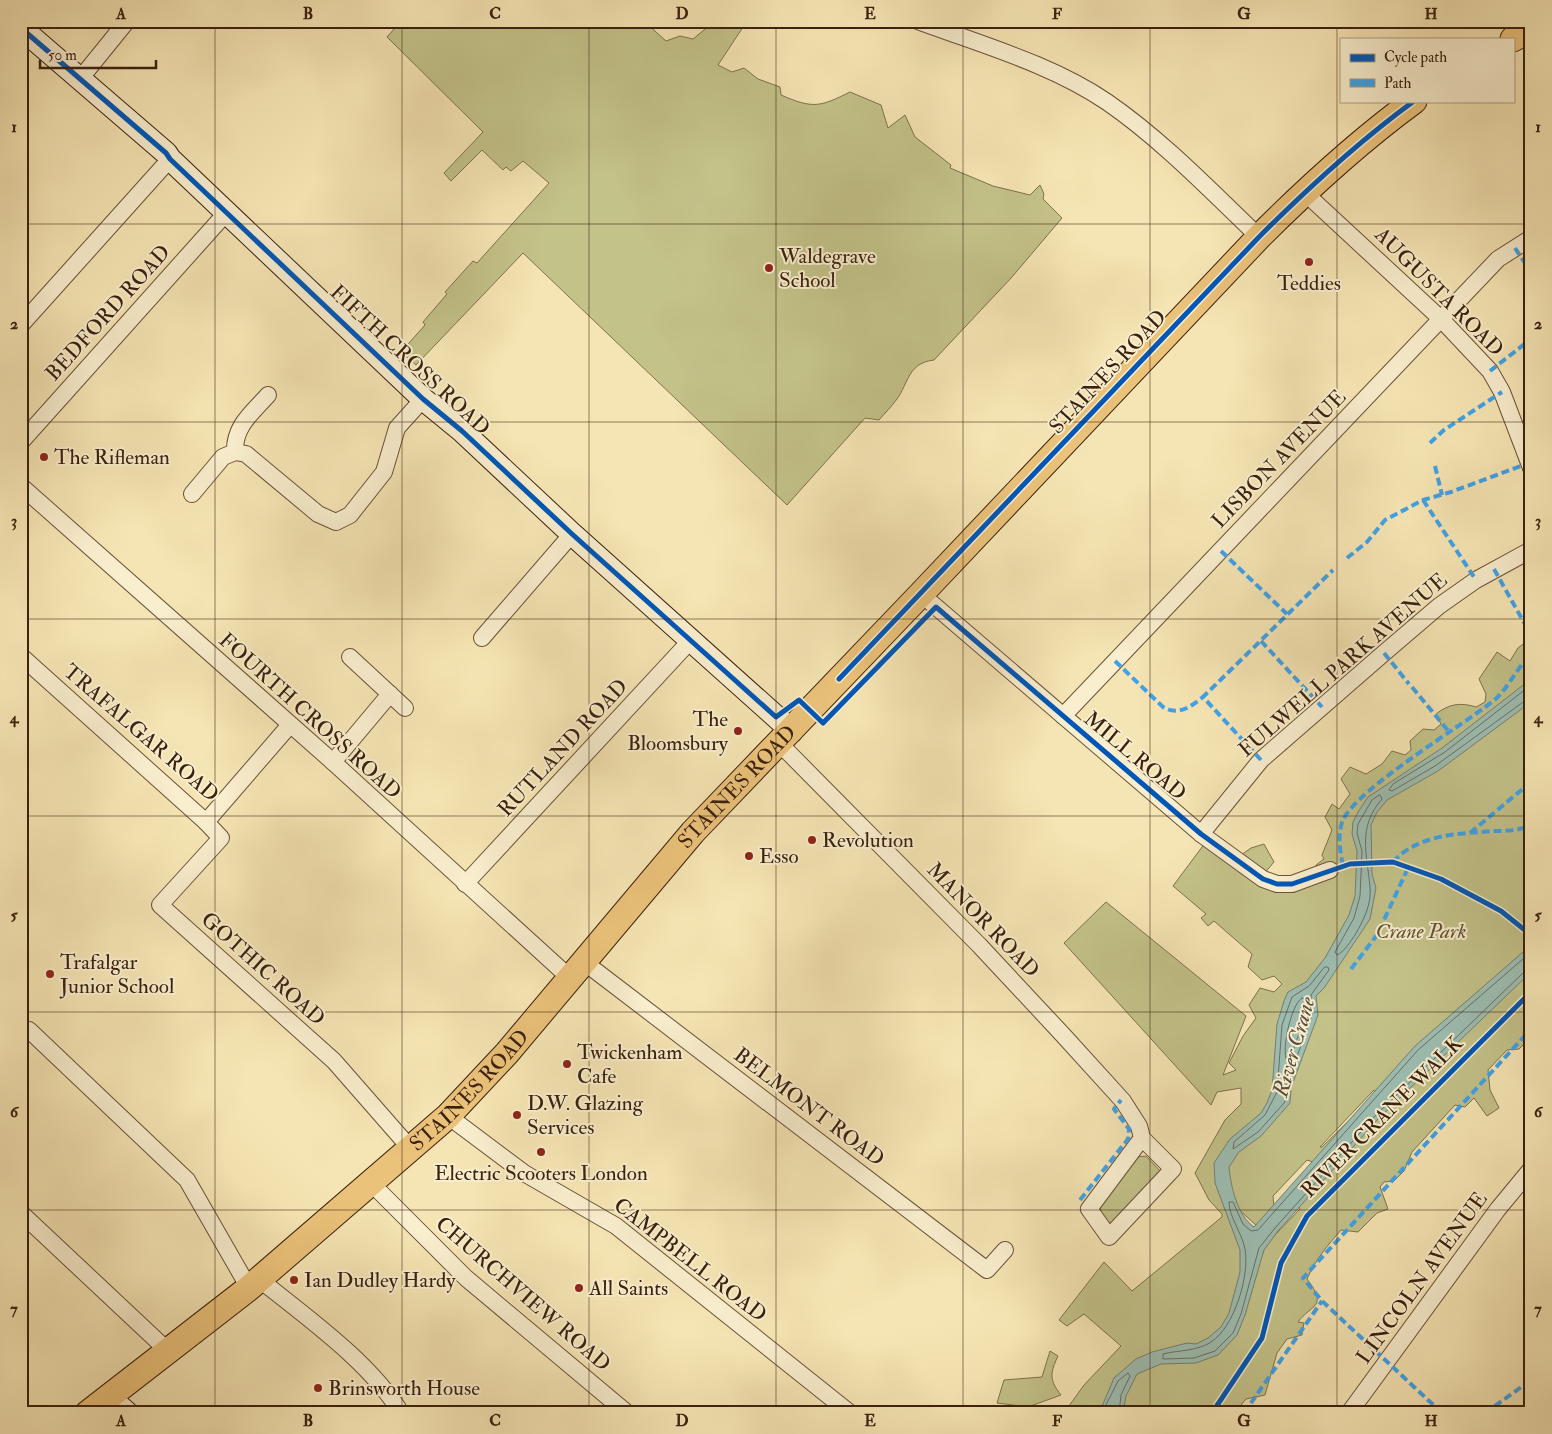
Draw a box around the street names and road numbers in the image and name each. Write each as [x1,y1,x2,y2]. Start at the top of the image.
street label: AUGUSTA ROAD [1368,221,1509,362]
street label: BEDFORD ROAD [40,239,176,387]
street label: FIFTH CROSS ROAD [324,279,496,441]
street label: STAINES ROAD [1043,304,1173,440]
street label: LISBON AVENUE [1206,384,1352,534]
street label: FULWELL PARK AVENUE [1233,567,1453,763]
street label: FOURTH CROSS ROAD [213,627,407,805]
street label: TRAFALGAR ROAD [58,658,224,808]
street label: RUTLAND ROAD [492,673,634,823]
street label: MILL ROAD [1078,705,1192,807]
street label: STAINES ROAD [672,719,802,854]
street label: MANOR ROAD [921,857,1045,983]
street label: GOTHIC ROAD [195,906,331,1032]
street label: STAINES ROAD [404,1024,535,1157]
street label: RIVER CRANE WALK [1295,1030,1469,1204]
street label: BELMONT ROAD [728,1042,890,1172]
street label: LINCOLN AVENUE [1350,1187,1494,1369]
street label: CAMPBELL ROAD [608,1192,772,1328]
street label: CHURCHVIEW ROAD [430,1211,616,1377]

